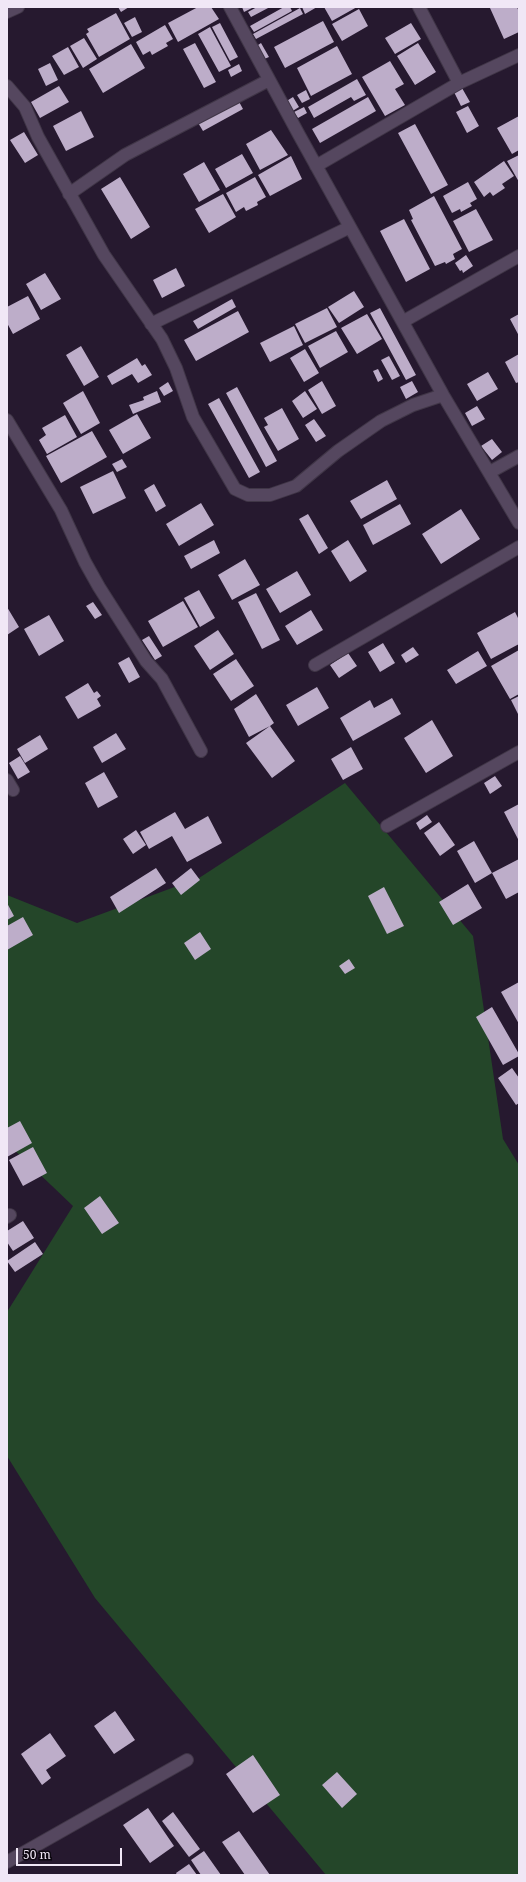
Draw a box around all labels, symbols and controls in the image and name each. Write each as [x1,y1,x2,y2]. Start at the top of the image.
scale bar [18,1840,124,1866]
text: 50 m [23,1846,51,1863]

